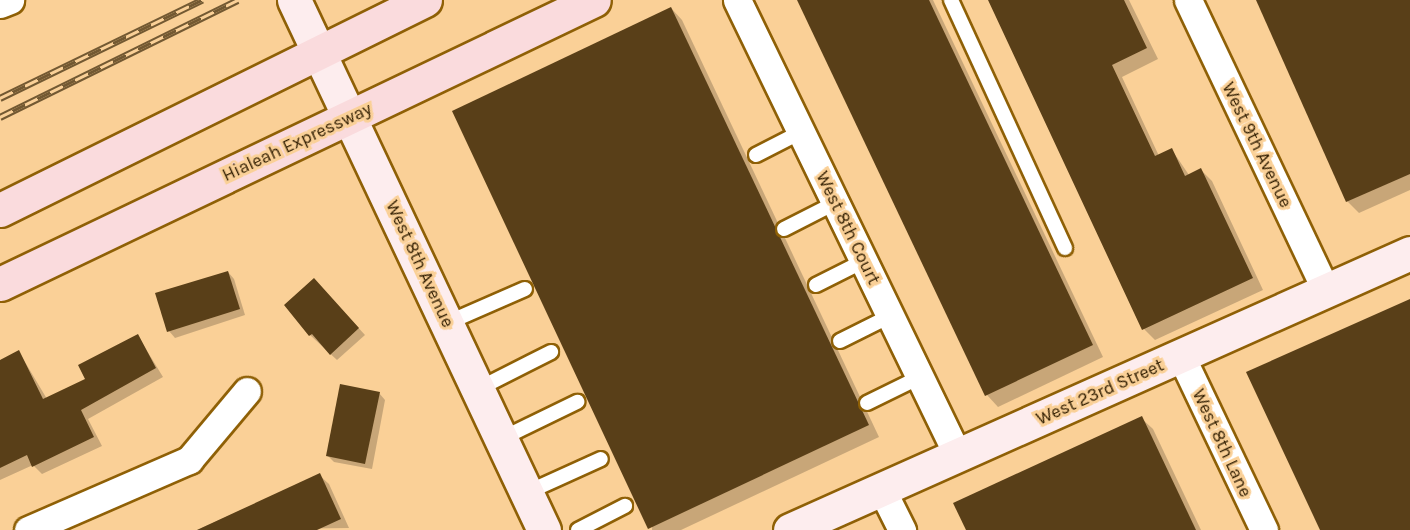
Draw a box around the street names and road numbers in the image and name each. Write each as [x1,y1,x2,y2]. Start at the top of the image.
street label: West 9th Avenue [1217,79,1297,211]
street label: Hialeah Expressway [219,98,375,186]
street label: West 8th Court [811,168,885,288]
street label: West 8th Avenue [381,197,459,331]
street label: West 23rd Street [1033,354,1167,430]
street label: West 8th Lane [1188,386,1256,500]

